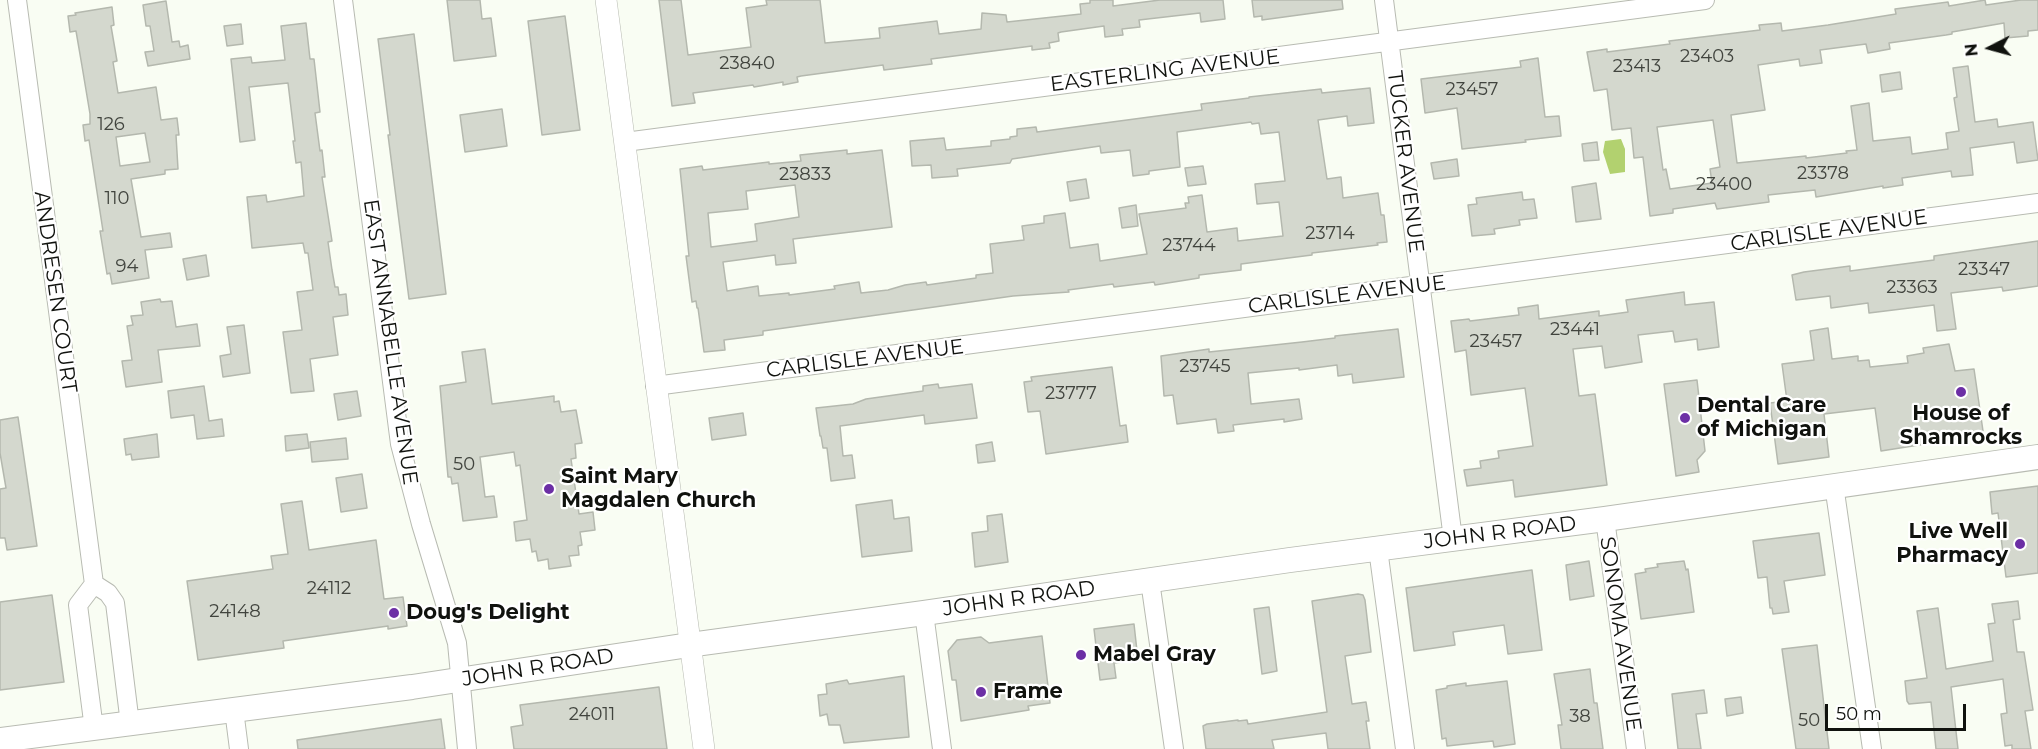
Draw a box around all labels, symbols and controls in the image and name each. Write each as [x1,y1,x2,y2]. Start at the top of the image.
north arrow [1960,18,2020,78]
text: N [1961,43,1982,57]
street label: EASTERLING AVENUE [1049,44,1281,98]
house number: 23403 [1680,46,1734,68]
house number: 23840 [719,53,775,75]
house number: 23413 [1613,56,1661,78]
street label: TUCKER AVENUE [1381,69,1429,255]
house number: 23457 [1446,79,1498,101]
house number: 126 [97,114,125,136]
house number: 23378 [1797,163,1849,185]
house number: 23833 [779,164,831,186]
house number: 23400 [1696,174,1752,196]
house number: 110 [105,188,129,210]
street label: ANDRESEN COURT [28,189,82,395]
street label: EAST ANNABELLE AVENUE [357,198,423,486]
street label: CARLISLE AVENUE [1729,205,1929,257]
house number: 23714 [1305,223,1355,245]
house number: 23744 [1162,235,1216,257]
house number: 94 [116,256,138,278]
house number: 23347 [1958,259,2010,281]
street label: CARLISLE AVENUE [1247,270,1447,320]
house number: 23363 [1886,277,1938,299]
house number: 23441 [1550,319,1600,341]
house number: 23457 [1470,331,1522,353]
street label: CARLISLE AVENUE [765,334,965,384]
house number: 23745 [1179,356,1231,378]
house number: 23777 [1045,383,1097,405]
marker: House of Shamrocks [1954,385,1968,399]
place label: Dental Care of Michigan [1697,393,1827,443]
place label: House of Shamrocks [1900,401,2022,451]
marker: Dental Care of Michigan [1678,411,1692,425]
house number: 50 [453,454,475,476]
place label: Saint Mary Magdalen Church [561,464,756,514]
marker: Saint Mary Magdalen Church [542,482,556,496]
street label: JOHN R ROAD [1422,511,1578,555]
place label: Live Well Pharmacy [1896,519,2008,569]
street label: SONOMA AVENUE [1594,535,1646,733]
marker: Live Well Pharmacy [2013,537,2027,551]
street label: JOHN R ROAD [941,576,1097,622]
house number: 24112 [307,578,351,600]
place label: Doug's Delight [406,600,570,626]
house number: 24148 [209,601,261,623]
marker: Doug's Delight [387,606,401,620]
place label: Mabel Gray [1093,642,1216,668]
street label: JOHN R ROAD [460,644,616,692]
marker: Mabel Gray [1074,648,1088,662]
place label: Frame [993,679,1063,705]
marker: Frame [974,685,988,699]
scale bar [1828,692,1969,730]
text: 50 m [1836,703,1882,725]
house number: 24011 [569,704,615,726]
house number: 38 [1569,706,1591,728]
house number: 50 [1798,710,1820,732]

